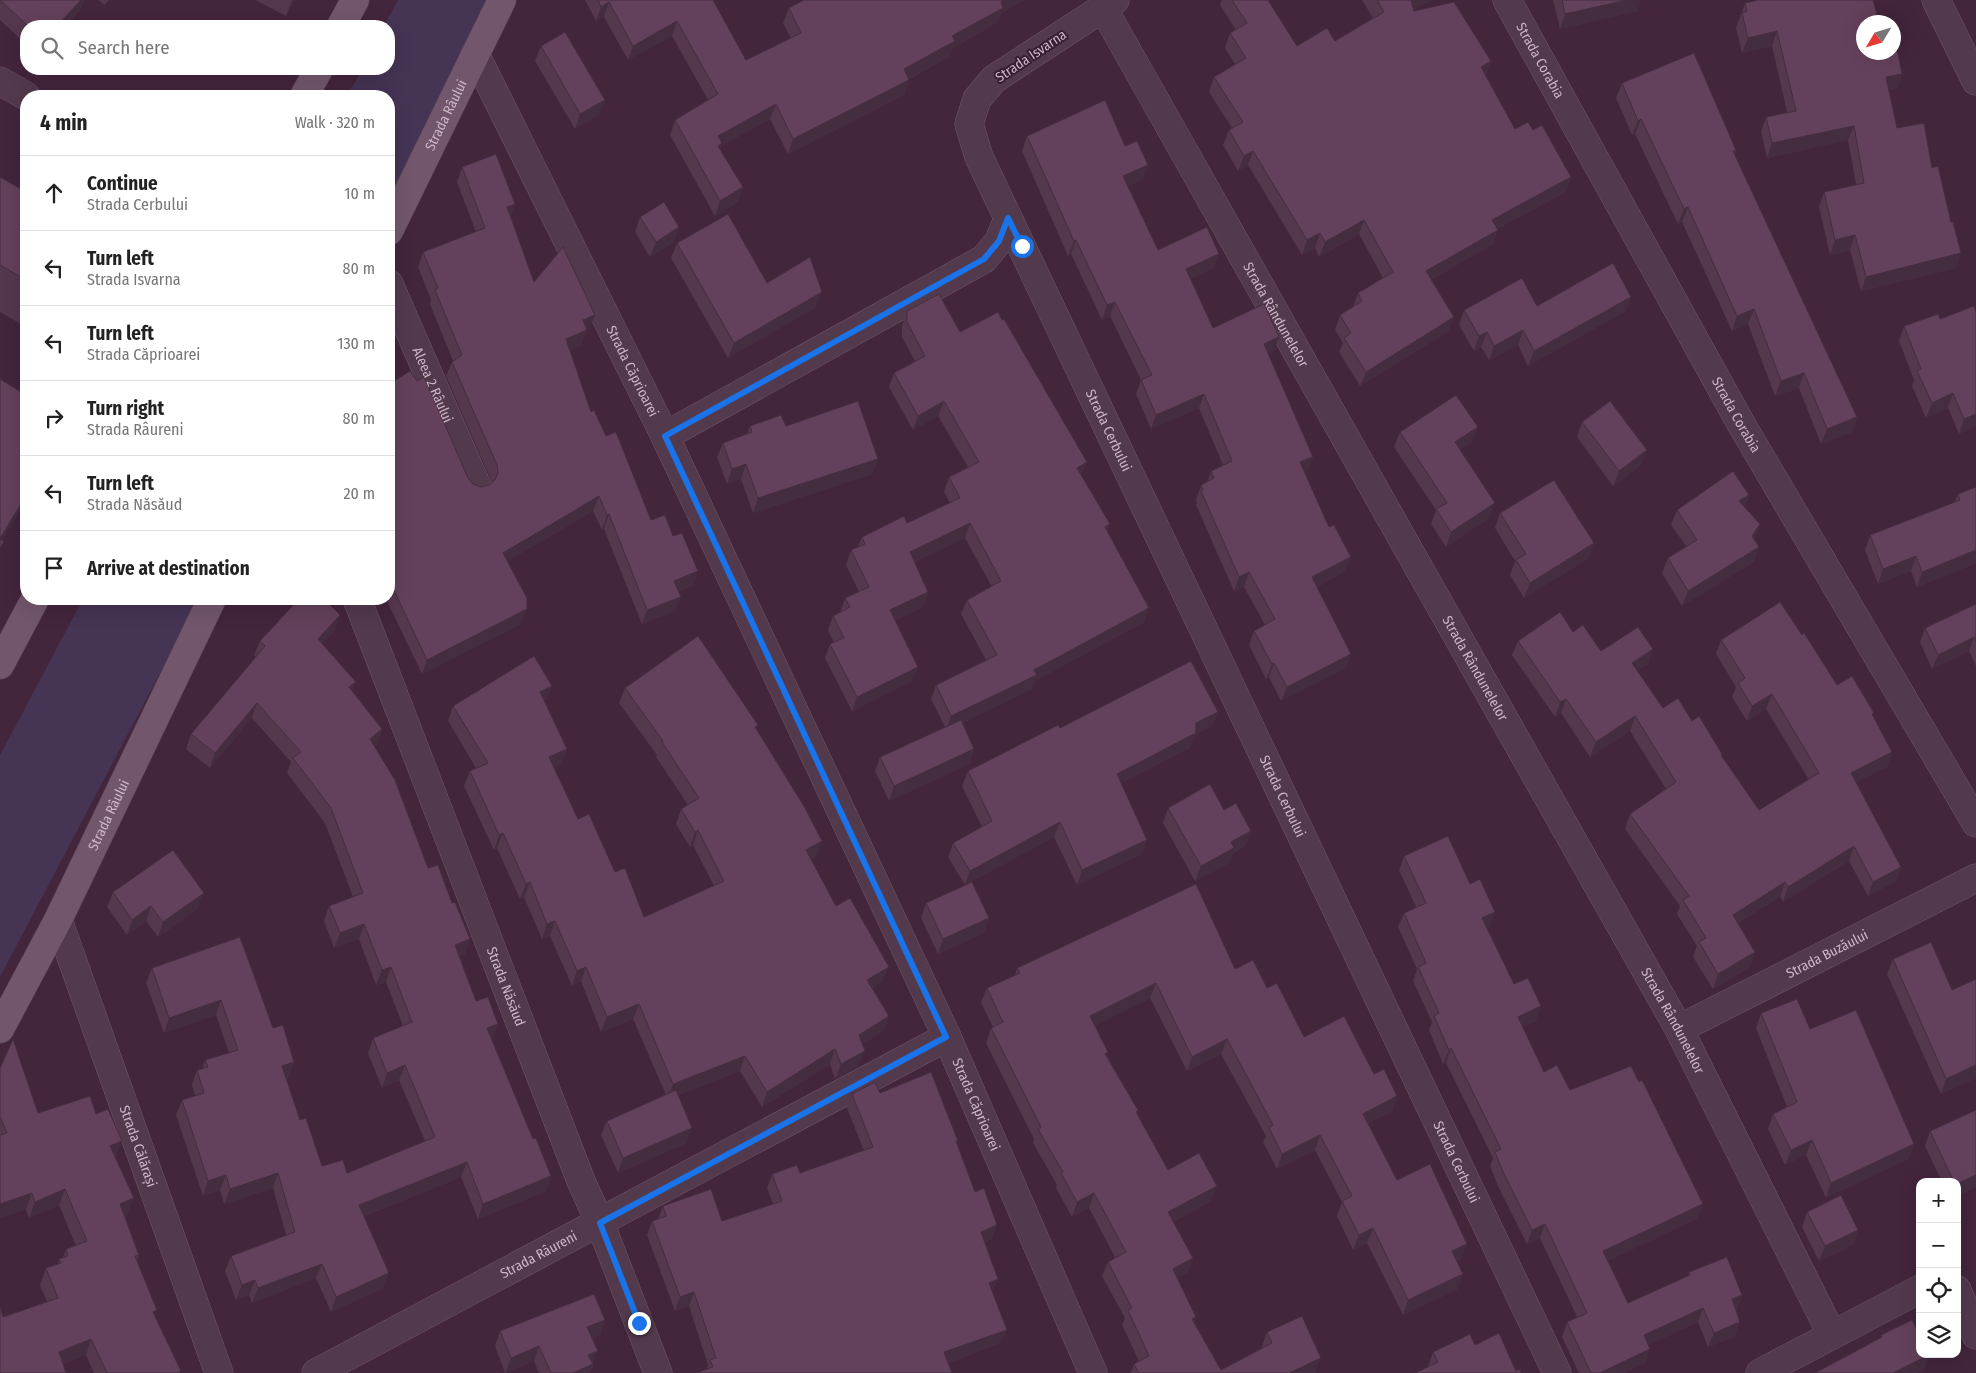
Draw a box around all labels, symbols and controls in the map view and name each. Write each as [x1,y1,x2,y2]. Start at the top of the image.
north arrow [1856,15,1901,60]
search box [20,20,395,75]
street label: Strada Corabia [1513,20,1568,101]
street label: Strada Isvarna [992,26,1070,86]
icon: search [38,34,66,62]
text: Search here [78,36,170,59]
street label: Strada Râului [421,77,470,153]
text: 4 min [40,110,88,136]
text: Walk · 320 m [295,113,375,132]
text: Continue [87,172,158,195]
icon: ahead [40,179,68,207]
text: 10 m [344,184,375,203]
text: Strada Cerbului [87,195,188,214]
route start [1011,235,1034,258]
text: Turn left [87,247,154,270]
icon: left [40,254,68,282]
text: 80 m [343,259,375,278]
street label: Strada Rândunelelor [1240,259,1312,370]
text: Strada Isvarna [87,270,181,289]
text: Turn left [87,322,154,345]
street label: Strada Căprioarei [603,323,662,419]
icon: left [40,329,68,357]
text: 130 m [337,334,375,353]
street label: Aleea 2 Râului [409,344,457,425]
text: Strada Căprioarei [87,345,200,364]
street label: Strada Corabia [1708,374,1765,456]
street label: Strada Cerbului [1082,387,1136,474]
text: Turn right [87,397,164,420]
icon: right [40,404,68,432]
text: 80 m [343,409,375,428]
text: Strada Râureni [87,420,184,439]
text: Turn left [87,472,154,495]
icon: left [40,479,68,507]
text: 20 m [344,484,375,503]
text: Strada Năsăud [87,495,182,514]
icon: arrive [40,554,68,582]
text: Arrive at destination [87,557,250,580]
street label: Strada Rândunelelor [1439,613,1512,724]
street label: Strada Cerbului [1256,752,1309,840]
street label: Strada Râului [84,777,133,853]
street label: Strada Buzăului [1783,926,1871,982]
street label: Strada Năsăud [483,944,529,1028]
street label: Strada Rândunelelor [1638,965,1708,1076]
street label: Strada Căprioarei [949,1055,1004,1153]
street label: Strada Călărași [116,1103,161,1189]
street label: Strada Cerbului [1430,1118,1483,1205]
map controls [1916,1178,1961,1358]
button: + [1916,1178,1961,1223]
button: − [1916,1223,1961,1268]
street label: Strada Râureni [497,1227,580,1282]
button: locate [1916,1268,1961,1313]
route end [628,1312,651,1335]
button: layers [1916,1313,1961,1358]

